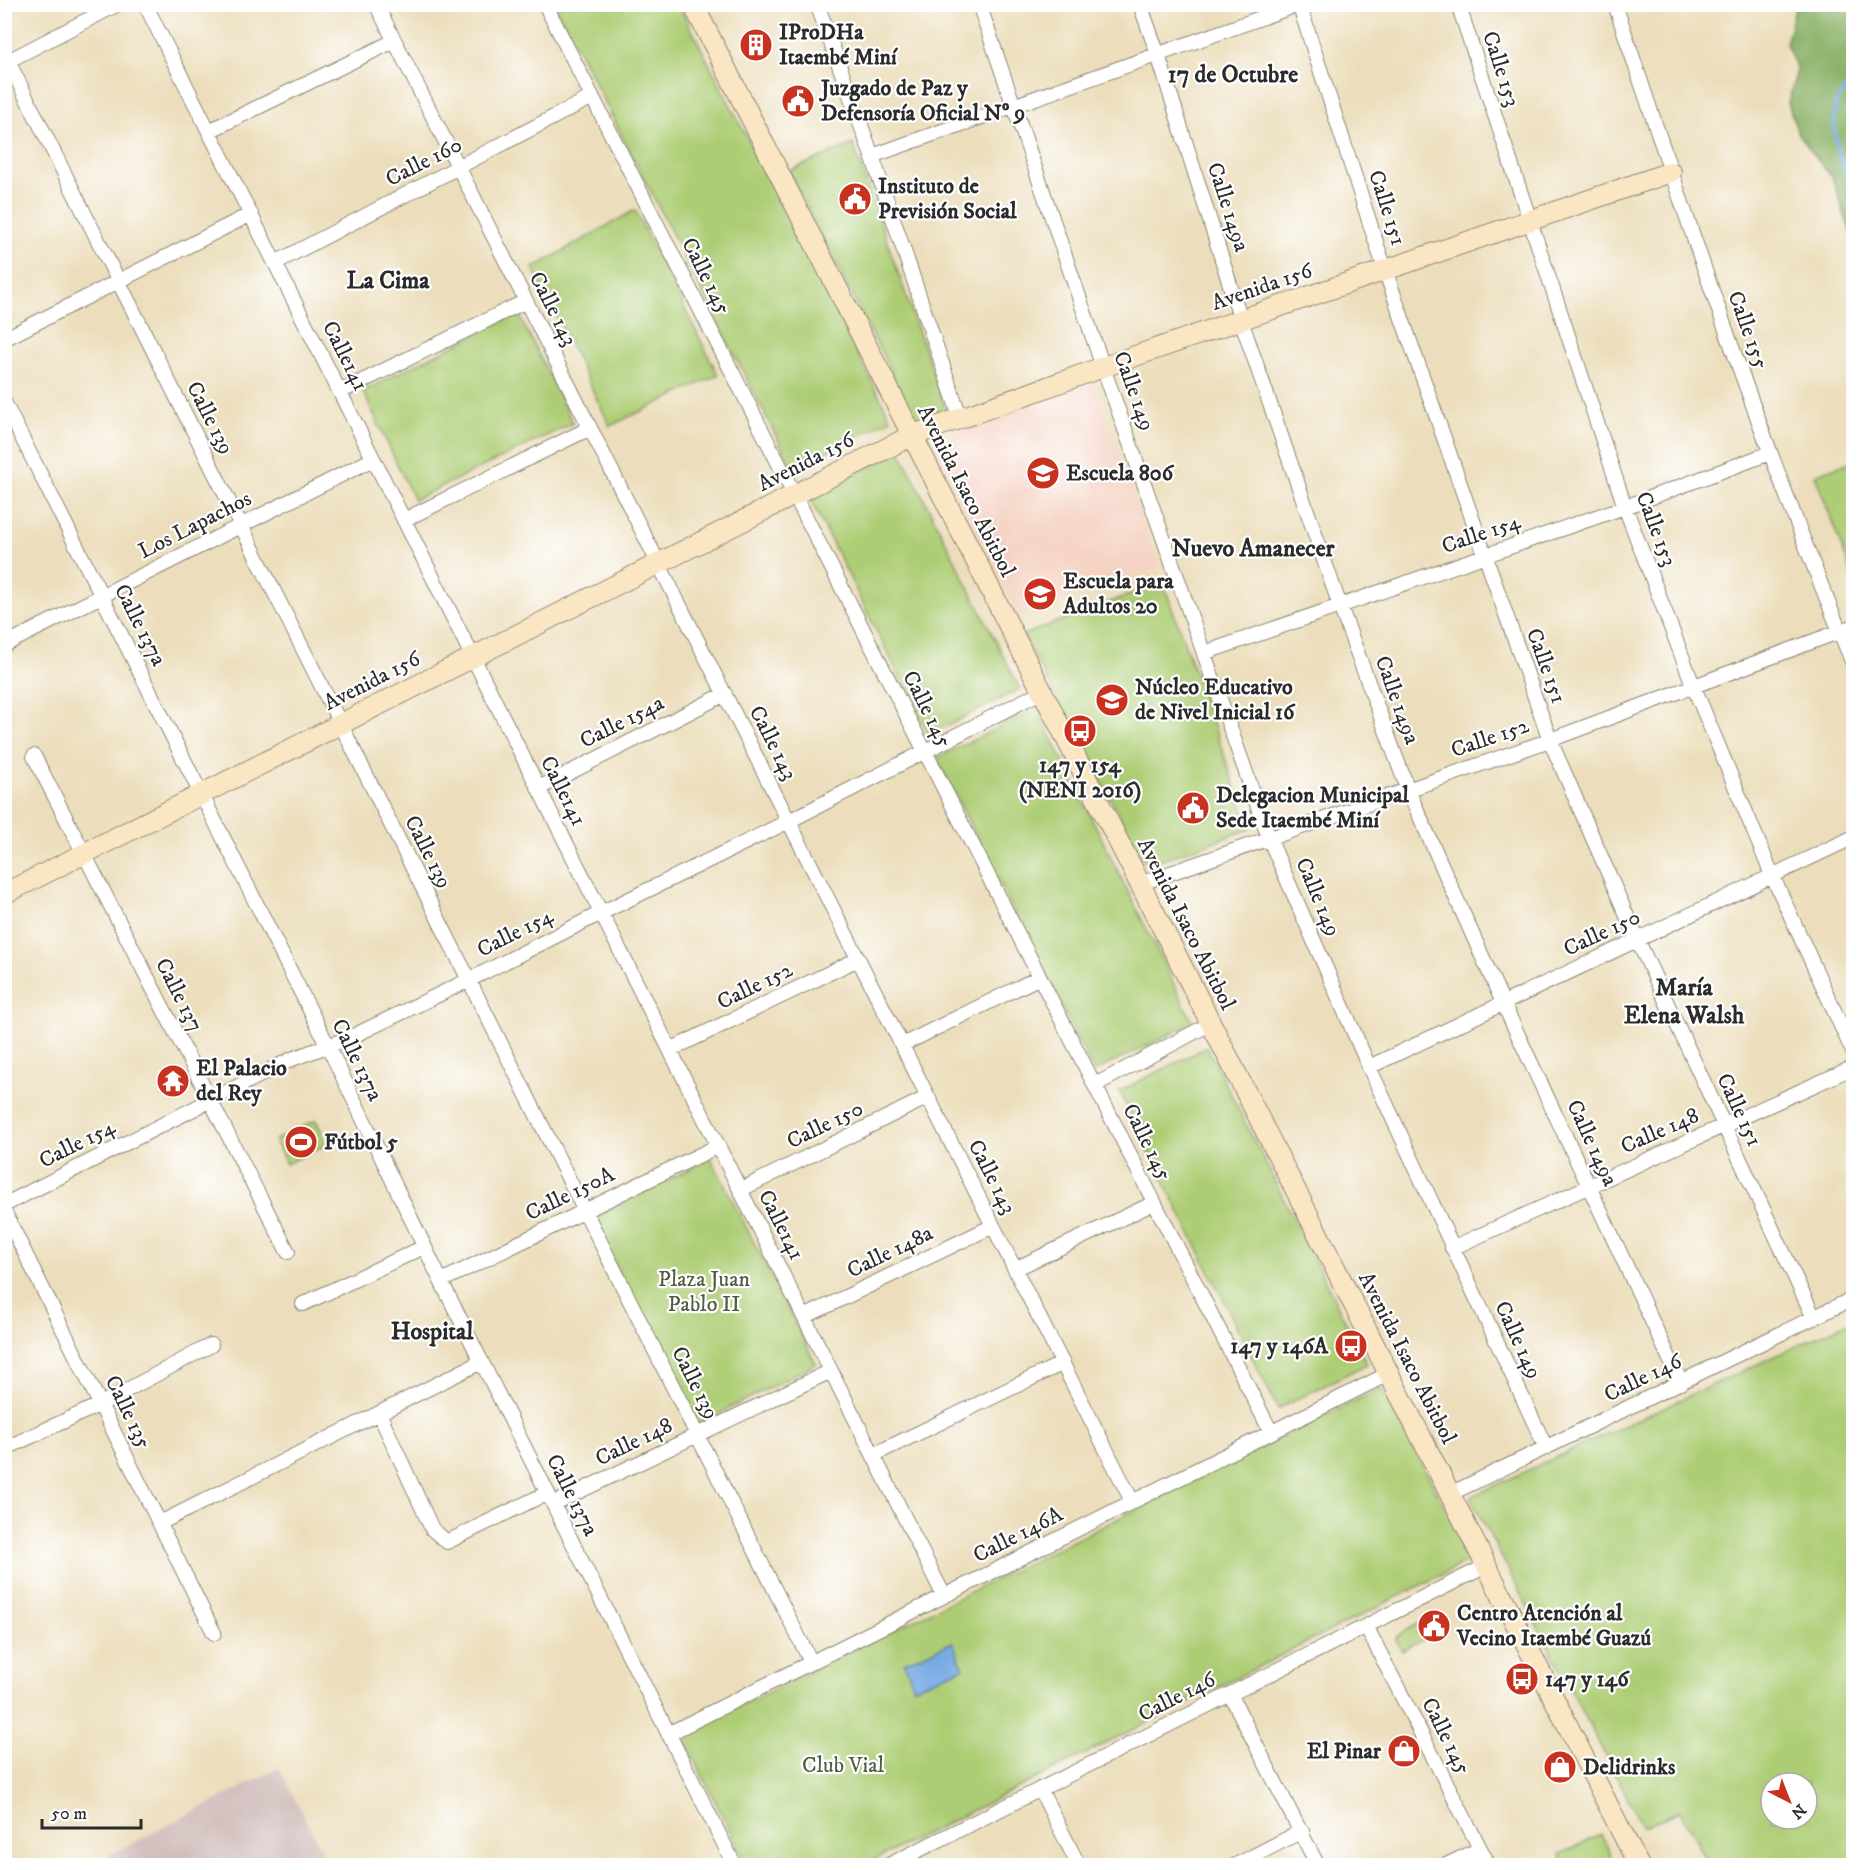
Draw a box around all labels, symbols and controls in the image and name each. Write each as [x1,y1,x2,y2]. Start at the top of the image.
place label: IProDHa Itaembé Miní [779,19,898,71]
building icon: IProDHa Itaembé Miní [738,27,774,63]
street label: Calle 153 [1476,28,1526,110]
district label: 17 de Octubre [1168,60,1298,90]
place label: Juzgado de Paz y Defensoría Oficial Nº 9 [818,75,1025,127]
public building icon: Juzgado de Paz y Defensoría Oficial Nº 9 [780,83,816,119]
street label: Calle 160 [381,131,467,193]
street label: Calle 149a [1201,159,1255,256]
street label: Calle 151 [1362,167,1412,249]
place label: Instituto de Previsión Social [878,173,1017,225]
public building icon: Instituto de Previsión Social [837,181,873,217]
street label: Calle 145 [675,233,737,319]
street label: Avenida 156 [1208,257,1317,317]
district label: La Cima [347,266,430,296]
street label: Calle 143 [523,267,583,351]
street label: Calle 155 [1722,287,1775,373]
street label: Calle141 [316,316,374,396]
street label: Calle 149 [1107,348,1161,434]
street label: Calle 139 [180,377,240,459]
street label: Avenida Isaco Abitbol [911,400,1021,582]
street label: Avenida 156 [753,425,860,498]
school or university icon: Escuela 806 [1025,455,1061,491]
place label: Escuela 806 [1066,460,1175,487]
street label: Los Lapachos [134,485,256,565]
street label: Calle 153 [1629,488,1683,570]
street label: Calle 154 [1438,508,1525,560]
district label: Nuevo Amanecer [1171,534,1336,564]
place label: Escuela para Adultos 20 [1062,568,1174,620]
school or university icon: Escuela para Adultos 20 [1022,576,1058,612]
street label: Calle 137a [108,580,172,671]
street label: Calle 151 [1520,625,1572,707]
street label: Avenida 156 [319,644,426,717]
street label: Calle 149a [1369,652,1426,748]
street label: Calle 145 [896,666,958,752]
place label: Núcleo Educativo de Nivel Inicial 16 [1135,674,1296,726]
school or university icon: Núcleo Educativo de Nivel Inicial 16 [1094,682,1130,718]
street label: Calle 154a [575,689,669,755]
street label: Calle 143 [743,701,803,785]
street label: Calle 152 [1447,712,1533,764]
bus stop icon: 147 y 154 (NENI 2016) [1062,713,1098,749]
street label: Calle141 [534,751,592,831]
place label: 147 y 154 (NENI 2016) [1019,752,1141,804]
place label: Delegacion Municipal Sede Itaembé Miní [1216,782,1409,834]
public building icon: Delegacion Municipal Sede Itaembé Miní [1175,790,1211,826]
street label: Calle 139 [398,811,458,893]
street label: Avenida Isaco Abitbol [1131,833,1241,1015]
street label: Calle 149 [1289,854,1347,940]
street label: Calle 154 [473,902,559,963]
street label: Calle 150 [1559,904,1645,962]
street label: Calle 137 [149,954,209,1036]
street label: Calle 152 [713,956,797,1016]
district label: María Elena Walsh [1624,973,1745,1031]
street label: Calle 137a [326,1014,389,1106]
place label: El Palacio del Rey [196,1055,287,1107]
temple icon: El Palacio del Rey [155,1063,191,1099]
street label: Calle 151 [1710,1069,1768,1151]
street label: Calle 150 [782,1095,868,1155]
street label: Calle 149a [1560,1096,1624,1191]
street label: Calle 145 [1116,1099,1178,1185]
street label: Calle 148 [1617,1102,1703,1160]
street label: Calle 154 [35,1113,121,1174]
sports icon: Fútbol 5 [283,1124,319,1160]
place label: Fútbol 5 [324,1129,398,1156]
street label: Calle 143 [962,1135,1022,1219]
street label: Calle 150A [521,1160,620,1227]
street label: Calle141 [752,1185,810,1265]
street label: Calle 148a [843,1219,938,1284]
park label: Plaza Juan Pablo II [658,1266,751,1318]
street label: Avenida Isaco Abitbol [1352,1267,1462,1449]
street label: Calle 149 [1488,1297,1548,1383]
district label: Hospital [391,1317,474,1347]
bus stop icon: 147 y 146A [1333,1328,1369,1364]
place label: 147 y 146A [1230,1333,1329,1360]
street label: Calle 139 [665,1342,725,1424]
street label: Calle 146 [1600,1347,1688,1408]
street label: Calle 135 [99,1371,157,1453]
street label: Calle 148 [591,1412,677,1472]
street label: Calle 137a [540,1450,604,1541]
street label: Calle 146A [969,1500,1068,1569]
place label: Centro Atención al Vecino Itaembé Guazú [1456,1600,1652,1652]
public building icon: Centro Atención al Vecino Itaembé Guazú [1416,1608,1452,1644]
bus stop icon: 147 y 146 [1504,1661,1540,1697]
street label: Calle 146 [1134,1665,1222,1728]
place label: 147 y 146 [1545,1666,1630,1693]
street label: Calle 145 [1415,1693,1477,1779]
shop icon: El Pinar [1386,1733,1422,1769]
place label: El Pinar [1307,1738,1382,1765]
shop icon: Delidrinks [1542,1749,1578,1785]
park label: Club Vial [802,1752,884,1779]
place label: Delidrinks [1583,1754,1676,1781]
north arrow [1759,1771,1819,1831]
scale bar [42,1792,141,1830]
text: N [1787,1800,1810,1823]
text: 50 m [51,1803,87,1825]

